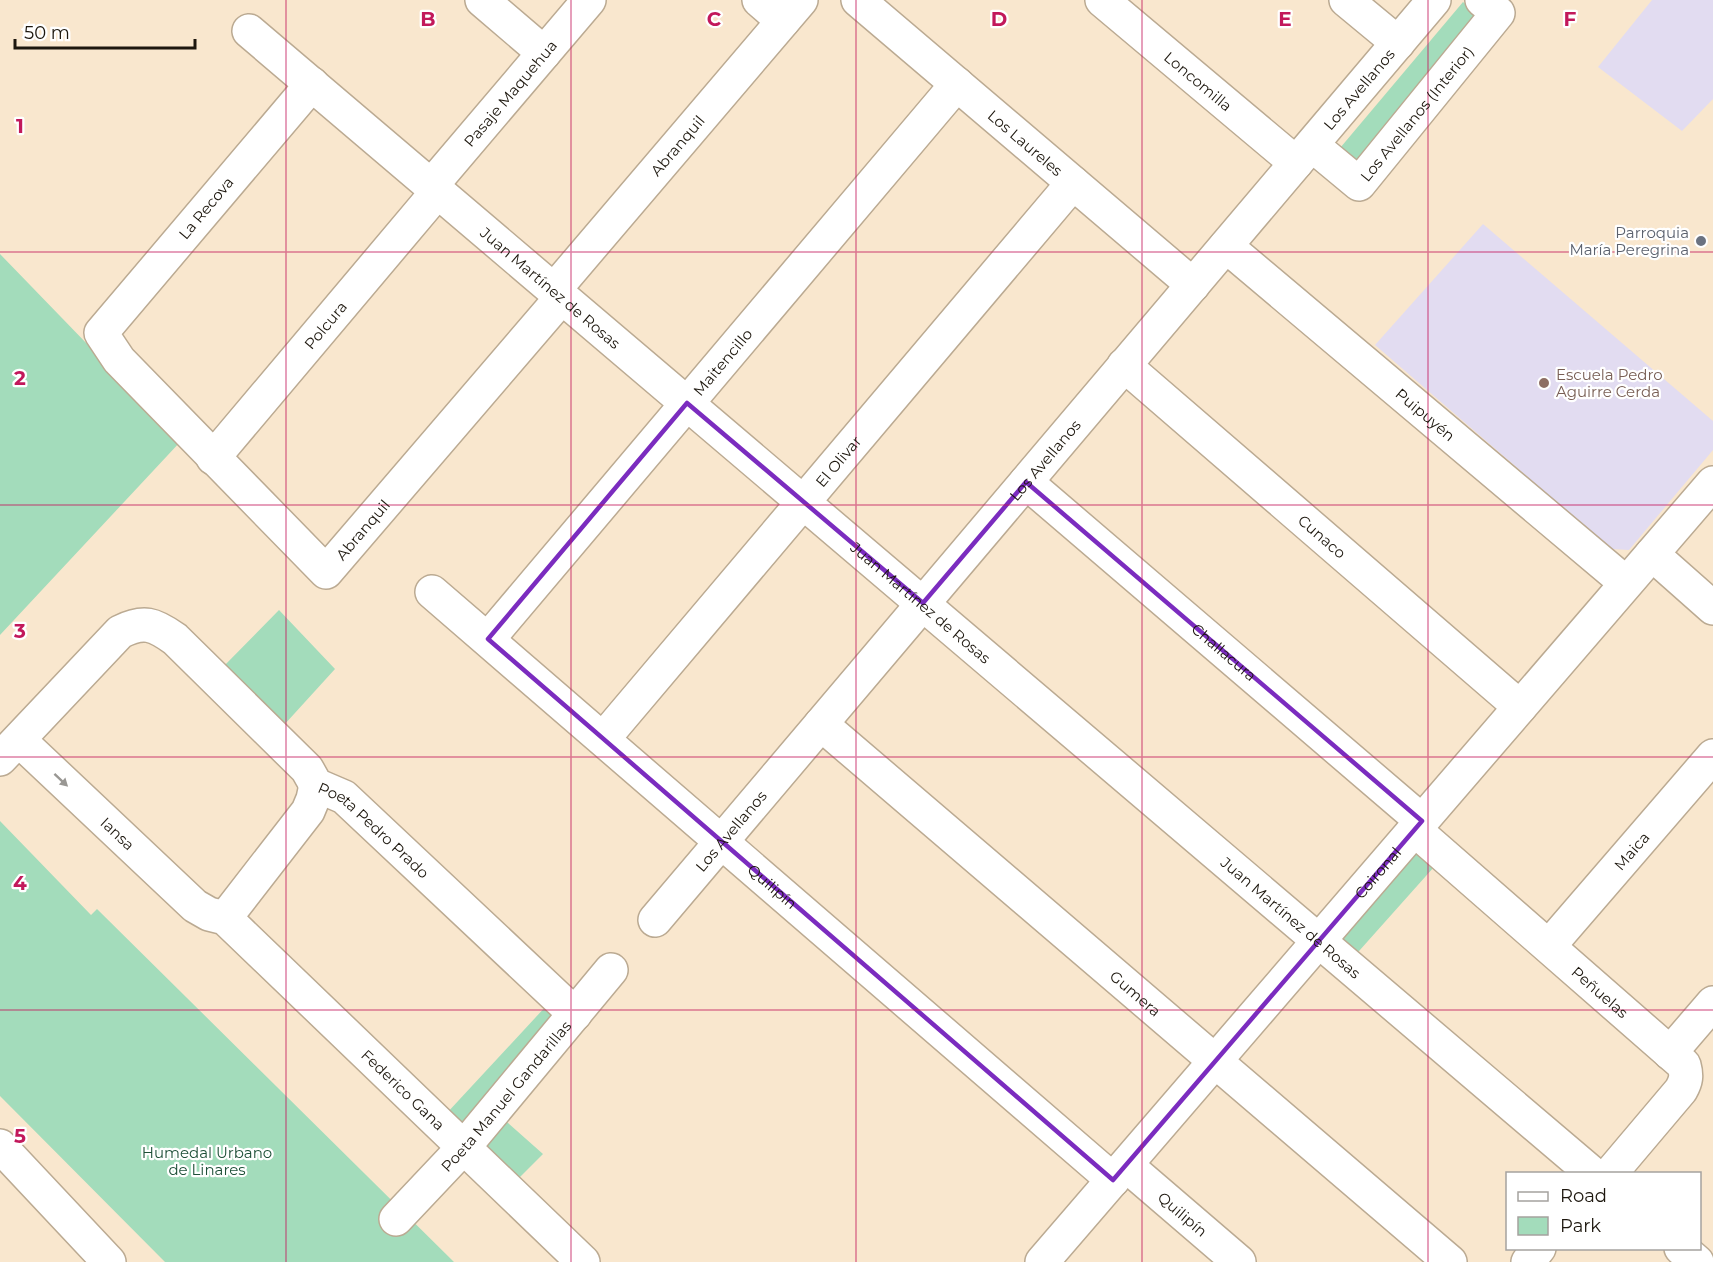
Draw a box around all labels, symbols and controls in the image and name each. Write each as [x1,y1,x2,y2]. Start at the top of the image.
text: B [420,7,436,31]
text: C [707,7,722,31]
text: D [991,7,1007,31]
text: E [1278,7,1292,31]
text: F [1564,7,1577,31]
scale bar [15,12,195,50]
text: 50 m [24,22,70,44]
street label: Pasaje Maquehua [459,36,561,150]
street label: Los Avellanos (Interior) [1356,42,1477,185]
street label: Los Avellanos [1319,44,1398,133]
street label: Loncomilla [1161,47,1236,115]
street label: Los Laureles [984,105,1067,180]
street label: Abranquil [646,111,708,180]
text: 1 [16,114,24,138]
street label: La Recova [174,173,238,243]
street label: Juan Martínez de Rosas [476,222,625,352]
place label: Parroquia María Peregrina [1569,223,1689,259]
marker: Parroquia María Peregrina [1694,234,1708,248]
street label: Polcura [300,297,351,353]
street label: Maitencillo [689,324,756,399]
place label: Escuela Pedro Aguirre Cerda [1556,365,1663,401]
text: 2 [14,366,26,390]
marker: Escuela Pedro Aguirre Cerda [1537,376,1551,390]
street label: Puipuyén [1392,384,1459,445]
street label: Los Avellanos [1005,415,1084,504]
street label: El Olivar [811,431,865,491]
street label: Abranquil [331,495,394,564]
street label: Cunaco [1294,510,1350,562]
street label: Juan Martínez de Rosas [846,537,995,667]
text: 3 [13,619,26,643]
street label: Challacura [1188,619,1261,685]
one-way arrow [54,773,69,787]
street label: Poeta Pedro Prado [315,778,433,882]
street label: Los Avellanos [691,786,770,875]
street label: Iansa [97,813,139,854]
street label: Maica [1610,828,1653,874]
street label: Coironal [1350,843,1405,902]
street label: Juan Martínez de Rosas [1216,852,1365,982]
street label: Quilipín [744,860,801,913]
text: 4 [13,871,27,895]
street label: Peñuelas [1568,962,1633,1022]
street label: Gumera [1106,966,1165,1020]
street label: Poeta Manuel Gandarillas [436,1016,575,1175]
street label: Federico Gana [358,1045,449,1134]
text: 5 [14,1124,26,1148]
park label: Humedal Urbano de Linares [142,1143,272,1179]
legend [1506,1172,1701,1250]
text: Road [1560,1185,1607,1207]
street label: Quilipín [1154,1187,1212,1240]
text: Park [1560,1215,1601,1237]

